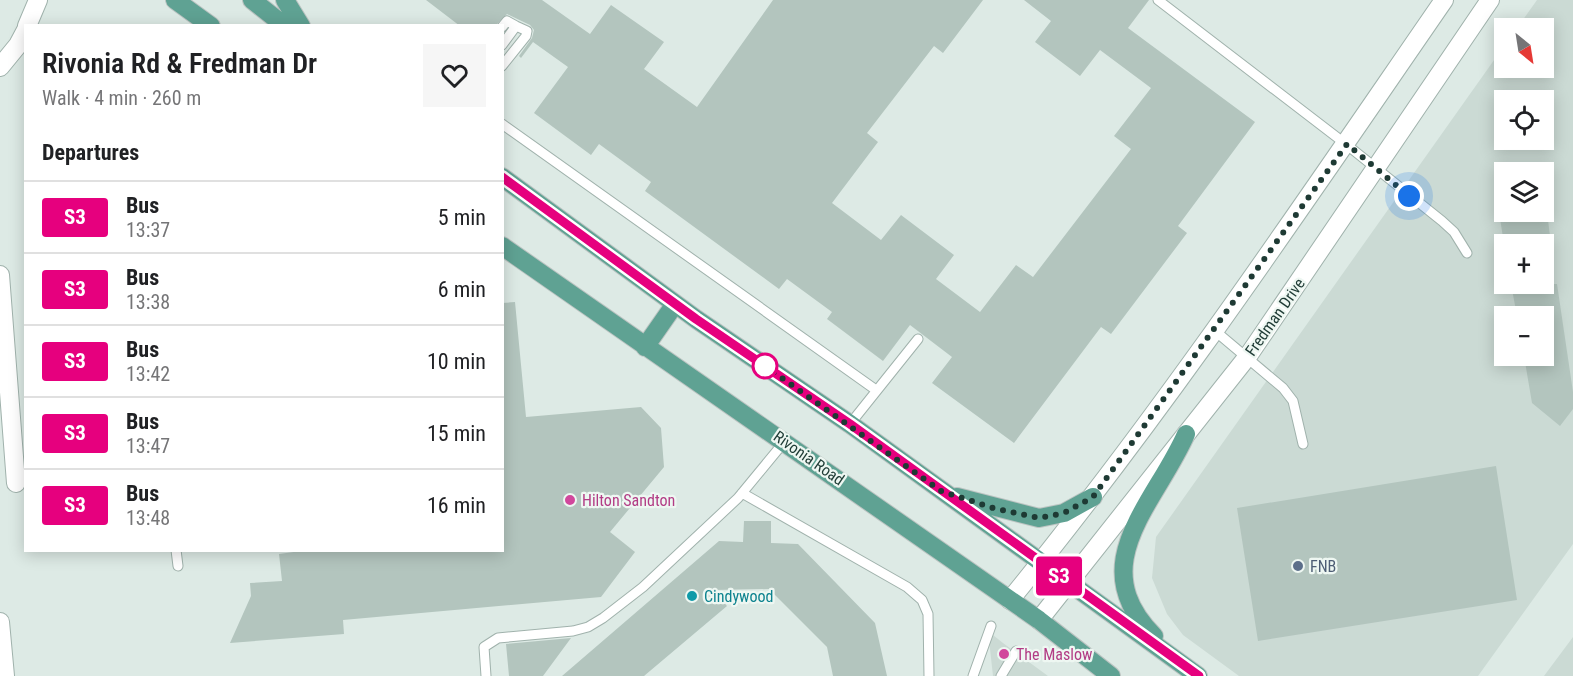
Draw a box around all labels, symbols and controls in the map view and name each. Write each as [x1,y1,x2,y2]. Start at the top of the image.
north arrow [1494,18,1554,78]
map controls [1494,18,1554,366]
button: heart [423,44,486,107]
text: Rivonia Rd & Fredman Dr [42,47,317,80]
text: Walk · 4 min · 260 m [42,86,201,110]
button: locate [1494,90,1554,150]
text: Departures [42,140,139,165]
button: layers [1494,162,1554,222]
your location [1394,181,1424,211]
text: Bus [126,193,159,218]
text: S3 [64,205,86,229]
text: 5 min [438,205,486,230]
text: 13:37 [126,218,170,242]
button: + [1494,234,1554,294]
text: Bus [126,265,159,290]
street label: Fredman Drive [1241,274,1309,360]
text: S3 [64,277,86,301]
text: 6 min [438,277,486,302]
text: 13:38 [126,290,170,314]
button: − [1494,306,1554,366]
text: Bus [126,337,159,362]
text: S3 [64,349,86,373]
text: 10 min [427,349,486,374]
unlabelled marker [752,353,778,379]
text: 13:42 [126,362,170,386]
text: Bus [126,409,159,434]
text: S3 [64,421,86,445]
text: 15 min [427,421,486,446]
street label: Rivonia Road [770,427,848,489]
text: 13:47 [126,434,170,458]
text: Bus [126,481,159,506]
place label: Hilton Sandton [582,491,675,510]
text: S3 [64,493,86,517]
text: 16 min [427,493,486,518]
marker: Hilton Sandton [563,493,577,507]
text: 13:48 [126,506,170,530]
line badge: S3 [1032,556,1086,596]
place label: FNB [1310,557,1336,576]
marker: FNB [1291,559,1305,573]
text: S3 [1048,564,1070,588]
place label: Cindywood [704,587,774,606]
marker: Cindywood [685,589,699,603]
place label: The Maslow [1016,645,1092,664]
marker: The Maslow [997,647,1011,661]

